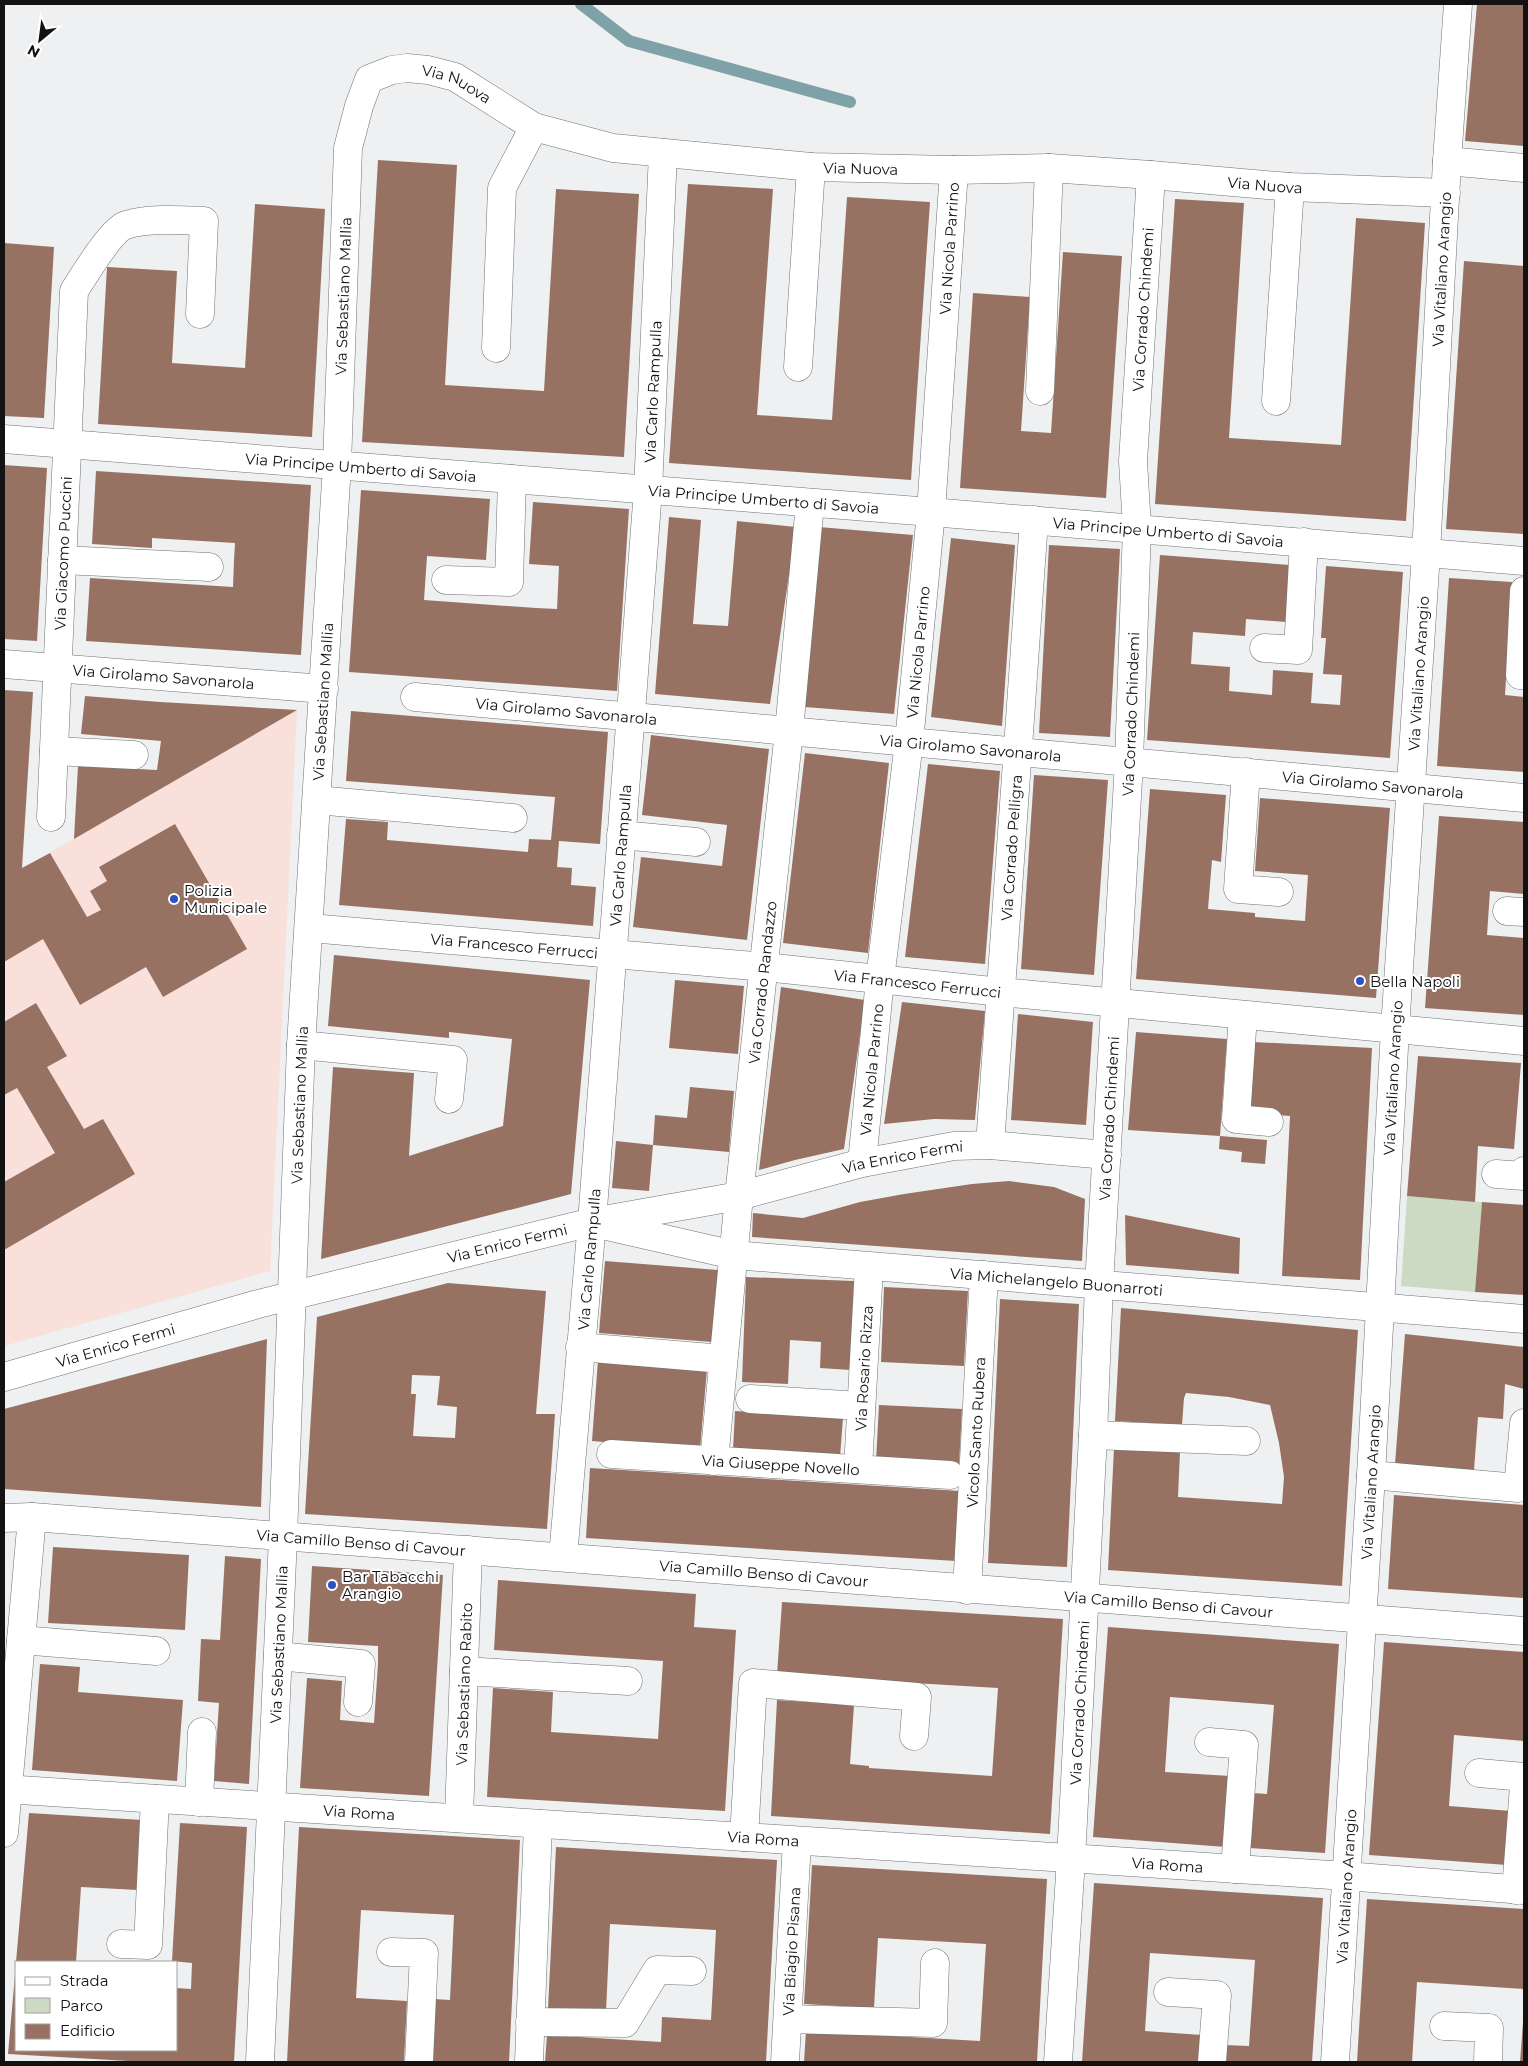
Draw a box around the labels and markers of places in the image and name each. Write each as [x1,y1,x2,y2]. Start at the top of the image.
place label: Polizia Municipale [184,881,267,917]
marker: Polizia Municipale [168,893,180,905]
place label: Bella Napoli [1370,972,1460,991]
marker: Bella Napoli [1354,975,1366,987]
place label: Bar Tabacchi Arangio [342,1567,439,1603]
marker: Bar Tabacchi Arangio [326,1579,338,1591]

